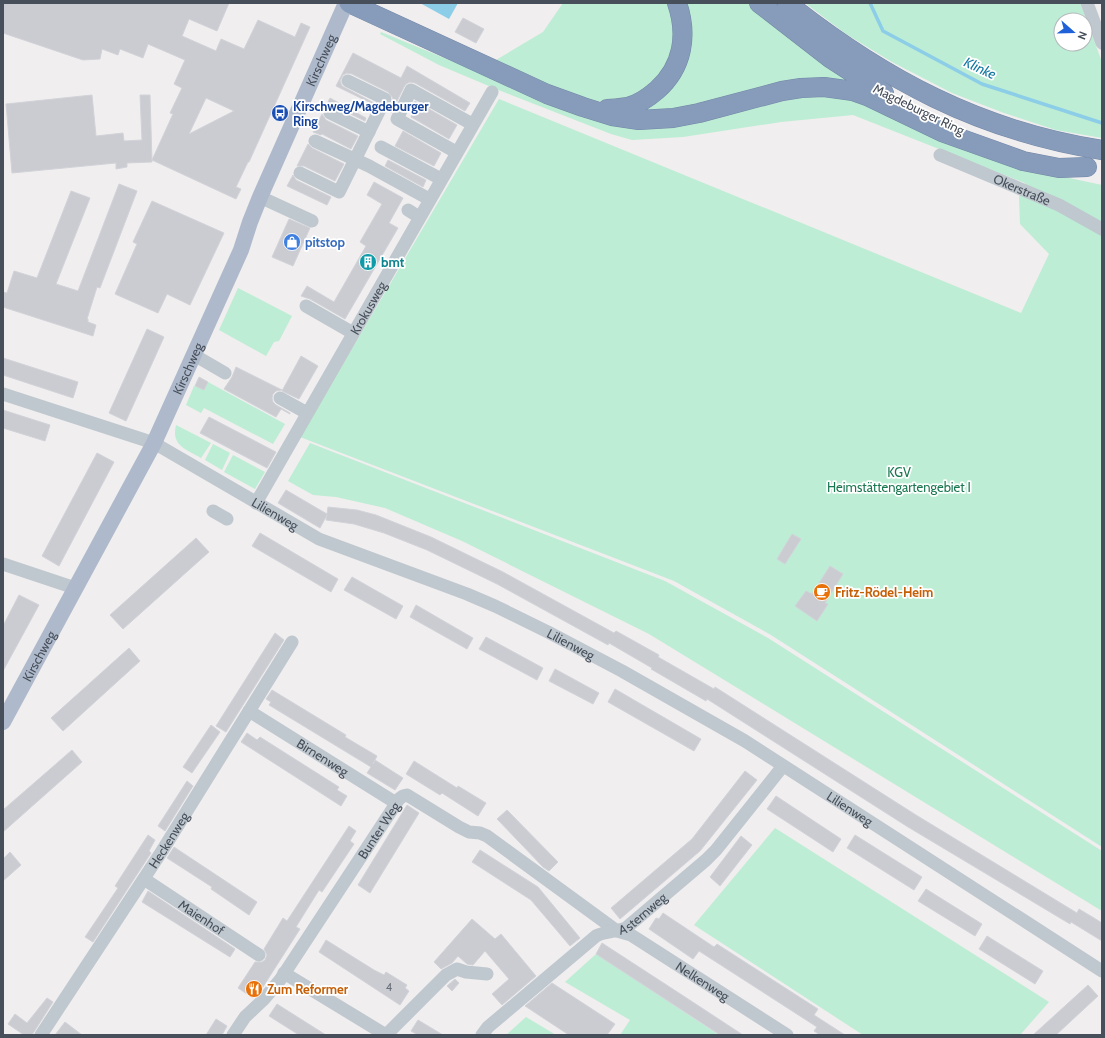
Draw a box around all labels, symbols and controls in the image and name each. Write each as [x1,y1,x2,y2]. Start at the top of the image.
north arrow [1053,12,1093,52]
text: N [1074,29,1090,41]
street label: Kirschweg [302,31,339,89]
water label: Klinke [961,53,999,83]
street label: Magdeburger Ring [871,80,968,138]
place label: Kirschweg/Magdeburger Ring [293,98,429,129]
bus stop icon: Kirschweg/Magdeburger Ring [270,103,290,123]
street label: Okerstraße [991,170,1053,209]
shop icon: pitstop [282,232,302,252]
place label: pitstop [305,234,345,250]
building icon: bmt [358,252,378,272]
place label: bmt [381,254,405,270]
street label: Krokusweg [346,278,390,337]
street label: Kirschweg [169,339,206,397]
park label: KGV Heimstättengartengebiet I [827,464,971,495]
street label: Lilienweg [249,494,302,534]
cafe icon: Fritz-Rödel-Heim [812,582,832,602]
place label: Fritz-Rödel-Heim [835,584,933,600]
street label: Lilienweg [544,625,598,663]
street label: Kirschweg [18,627,59,684]
street label: Birnenweg [294,735,352,780]
street label: Lilienweg [824,788,876,830]
street label: Bunter Weg [354,798,403,862]
street label: Heckenweg [145,809,193,871]
street label: Asternweg [617,889,670,938]
street label: Maienhof [176,896,228,938]
street label: Nelkenweg [673,958,733,1004]
restaurant icon: Zum Reformer [244,979,264,999]
house number: 4 [386,980,393,994]
place label: Zum Reformer [267,981,349,997]

